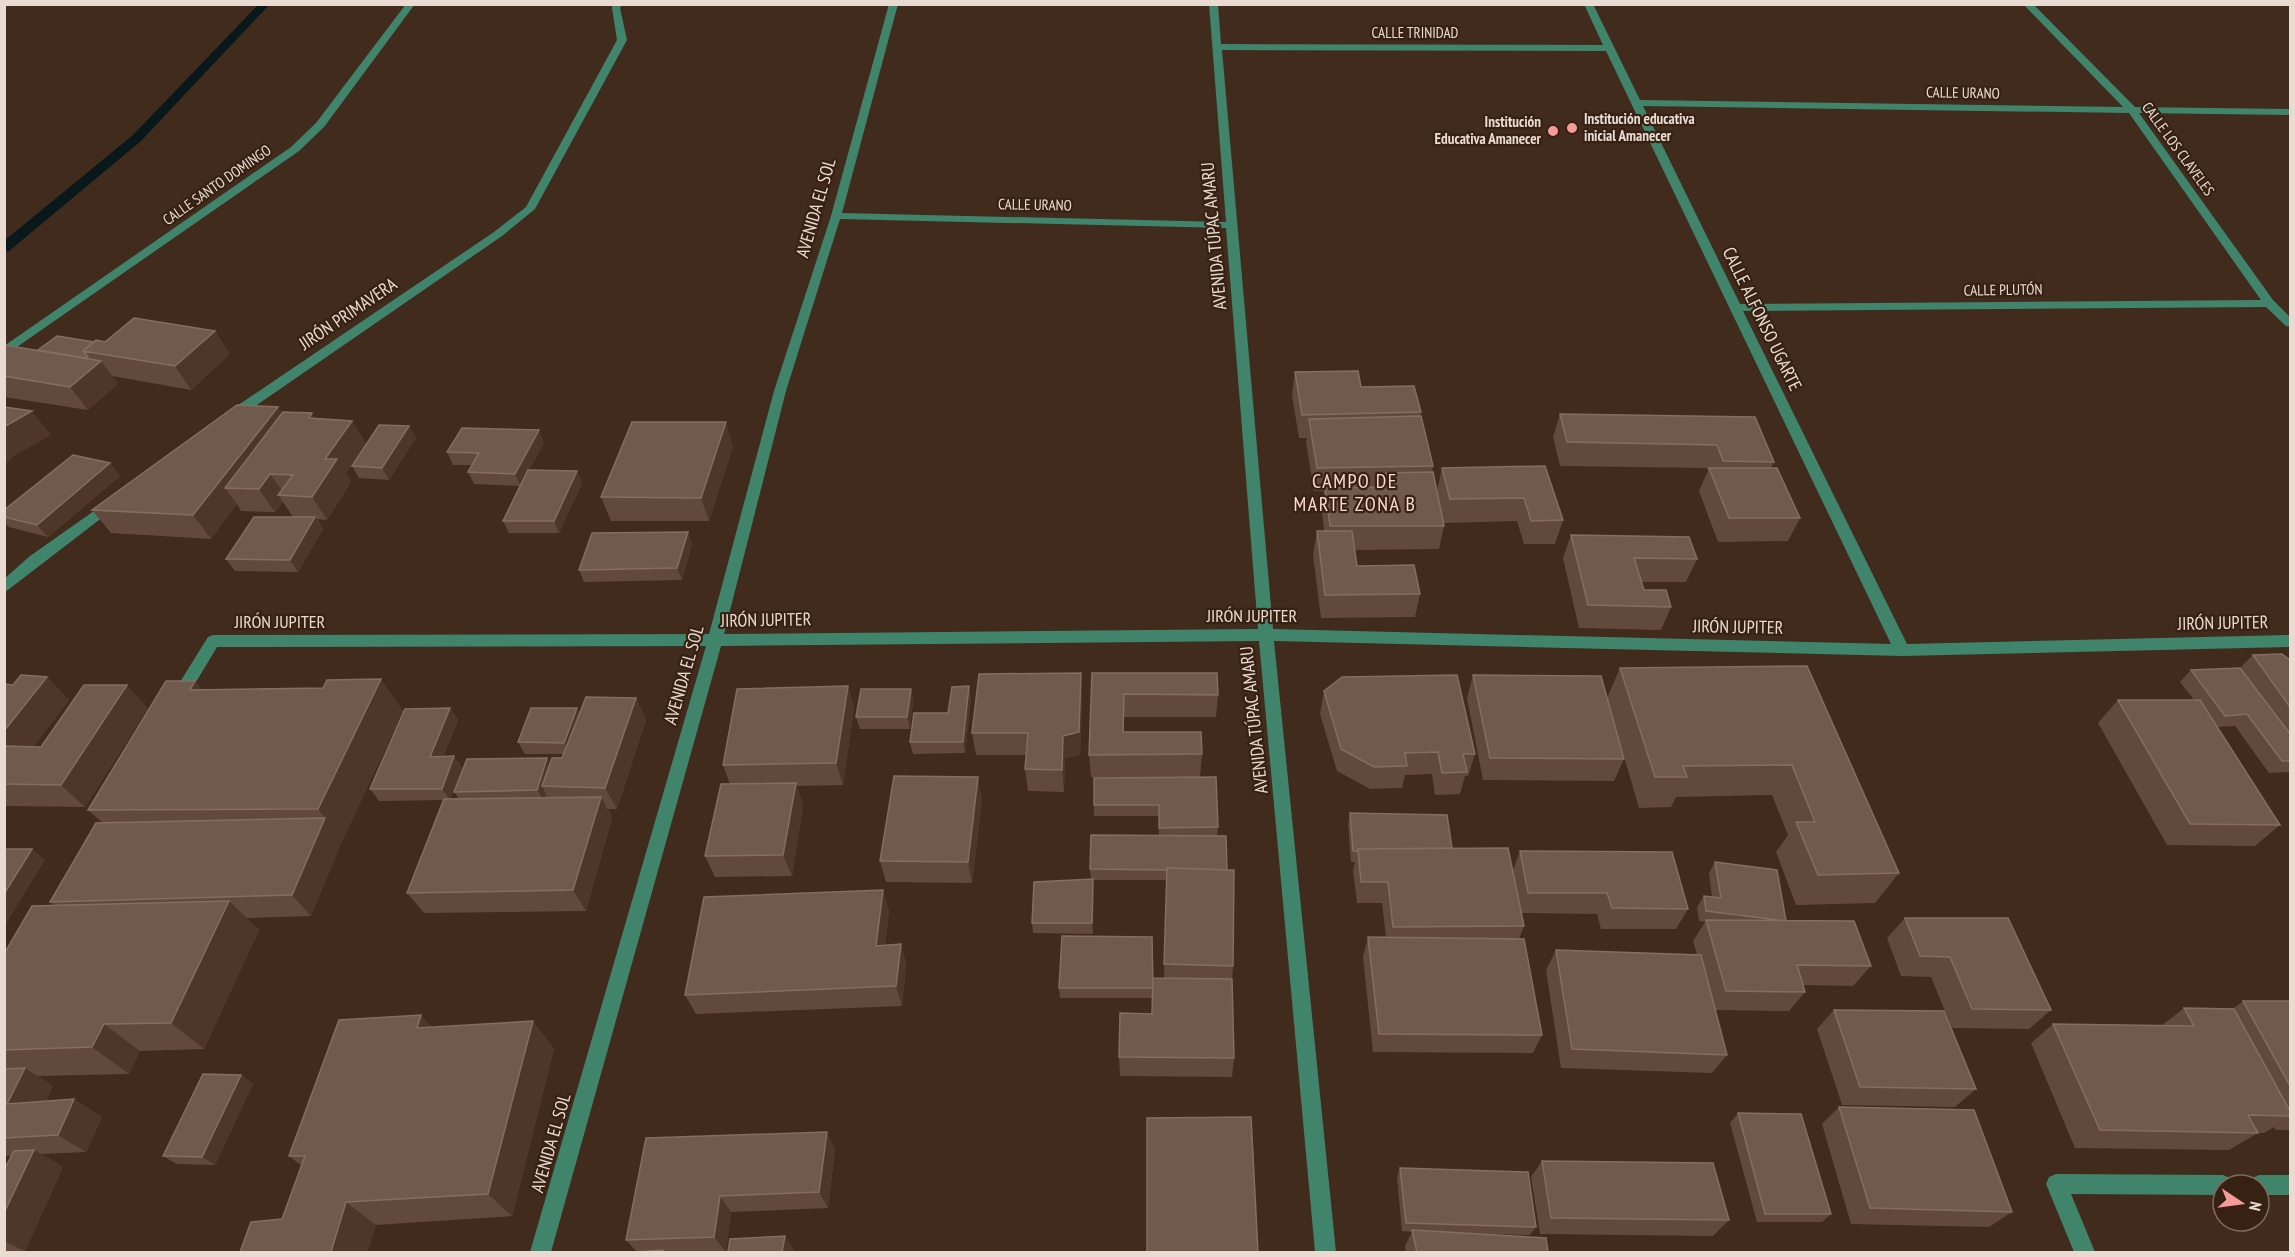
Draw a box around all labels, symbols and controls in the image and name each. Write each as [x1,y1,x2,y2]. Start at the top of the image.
street label: CALLE TRINIDAD [1372,23,1459,42]
street label: CALLE URANO [1926,82,2000,103]
street label: CALLE LOS CLAVELES [2138,98,2219,199]
place label: Institución educativa inicial Amanecer [1584,109,1695,145]
place label: Institución Educativa Amanecer [1435,112,1542,148]
marker: Institución educativa inicial Amanecer [1565,121,1579,135]
marker: Institución Educativa Amanecer [1546,124,1560,138]
street label: CALLE SANTO DOMINGO [159,140,274,229]
street label: AVENIDA EL SOL [790,155,841,260]
street label: AVENIDA TÚPAC AMARU [1196,161,1231,311]
street label: CALLE URANO [998,194,1072,215]
street label: CALLE ALFONSO UGARTE [1718,243,1807,394]
street label: JIRÓN PRIMAVERA [294,272,401,355]
street label: CALLE PLUTÓN [1963,279,2043,300]
district label: CAMPO DE MARTE ZONA B [1294,468,1416,517]
street label: JIRÓN JUPITER [1206,604,1298,627]
street label: JIRÓN JUPITER [720,607,812,632]
street label: JIRÓN JUPITER [234,610,326,633]
street label: JIRÓN JUPITER [2177,610,2269,635]
street label: JIRÓN JUPITER [1692,614,1784,639]
street label: AVENIDA EL SOL [658,622,709,727]
street label: AVENIDA TÚPAC AMARU [1234,645,1273,795]
street label: AVENIDA EL SOL [525,1090,576,1195]
north arrow [2211,1173,2271,1233]
text: N [2245,1200,2266,1213]

